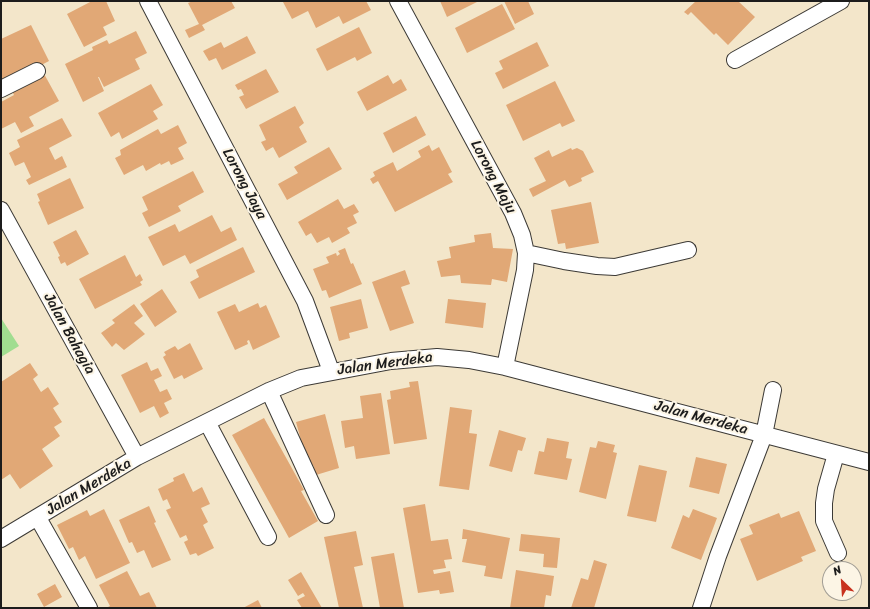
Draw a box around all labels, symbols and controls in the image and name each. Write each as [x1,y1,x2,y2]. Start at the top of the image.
street label: Lorong Maju [466,137,520,217]
street label: Lorong Jaya [218,145,270,223]
street label: Jalan Bahagia [39,290,99,378]
street label: Jalan Merdeka [336,348,434,380]
street label: Jalan Merdeka [653,397,749,439]
street label: Jalan Merdeka [43,455,135,519]
text: N [830,560,845,581]
north arrow [822,561,862,601]

